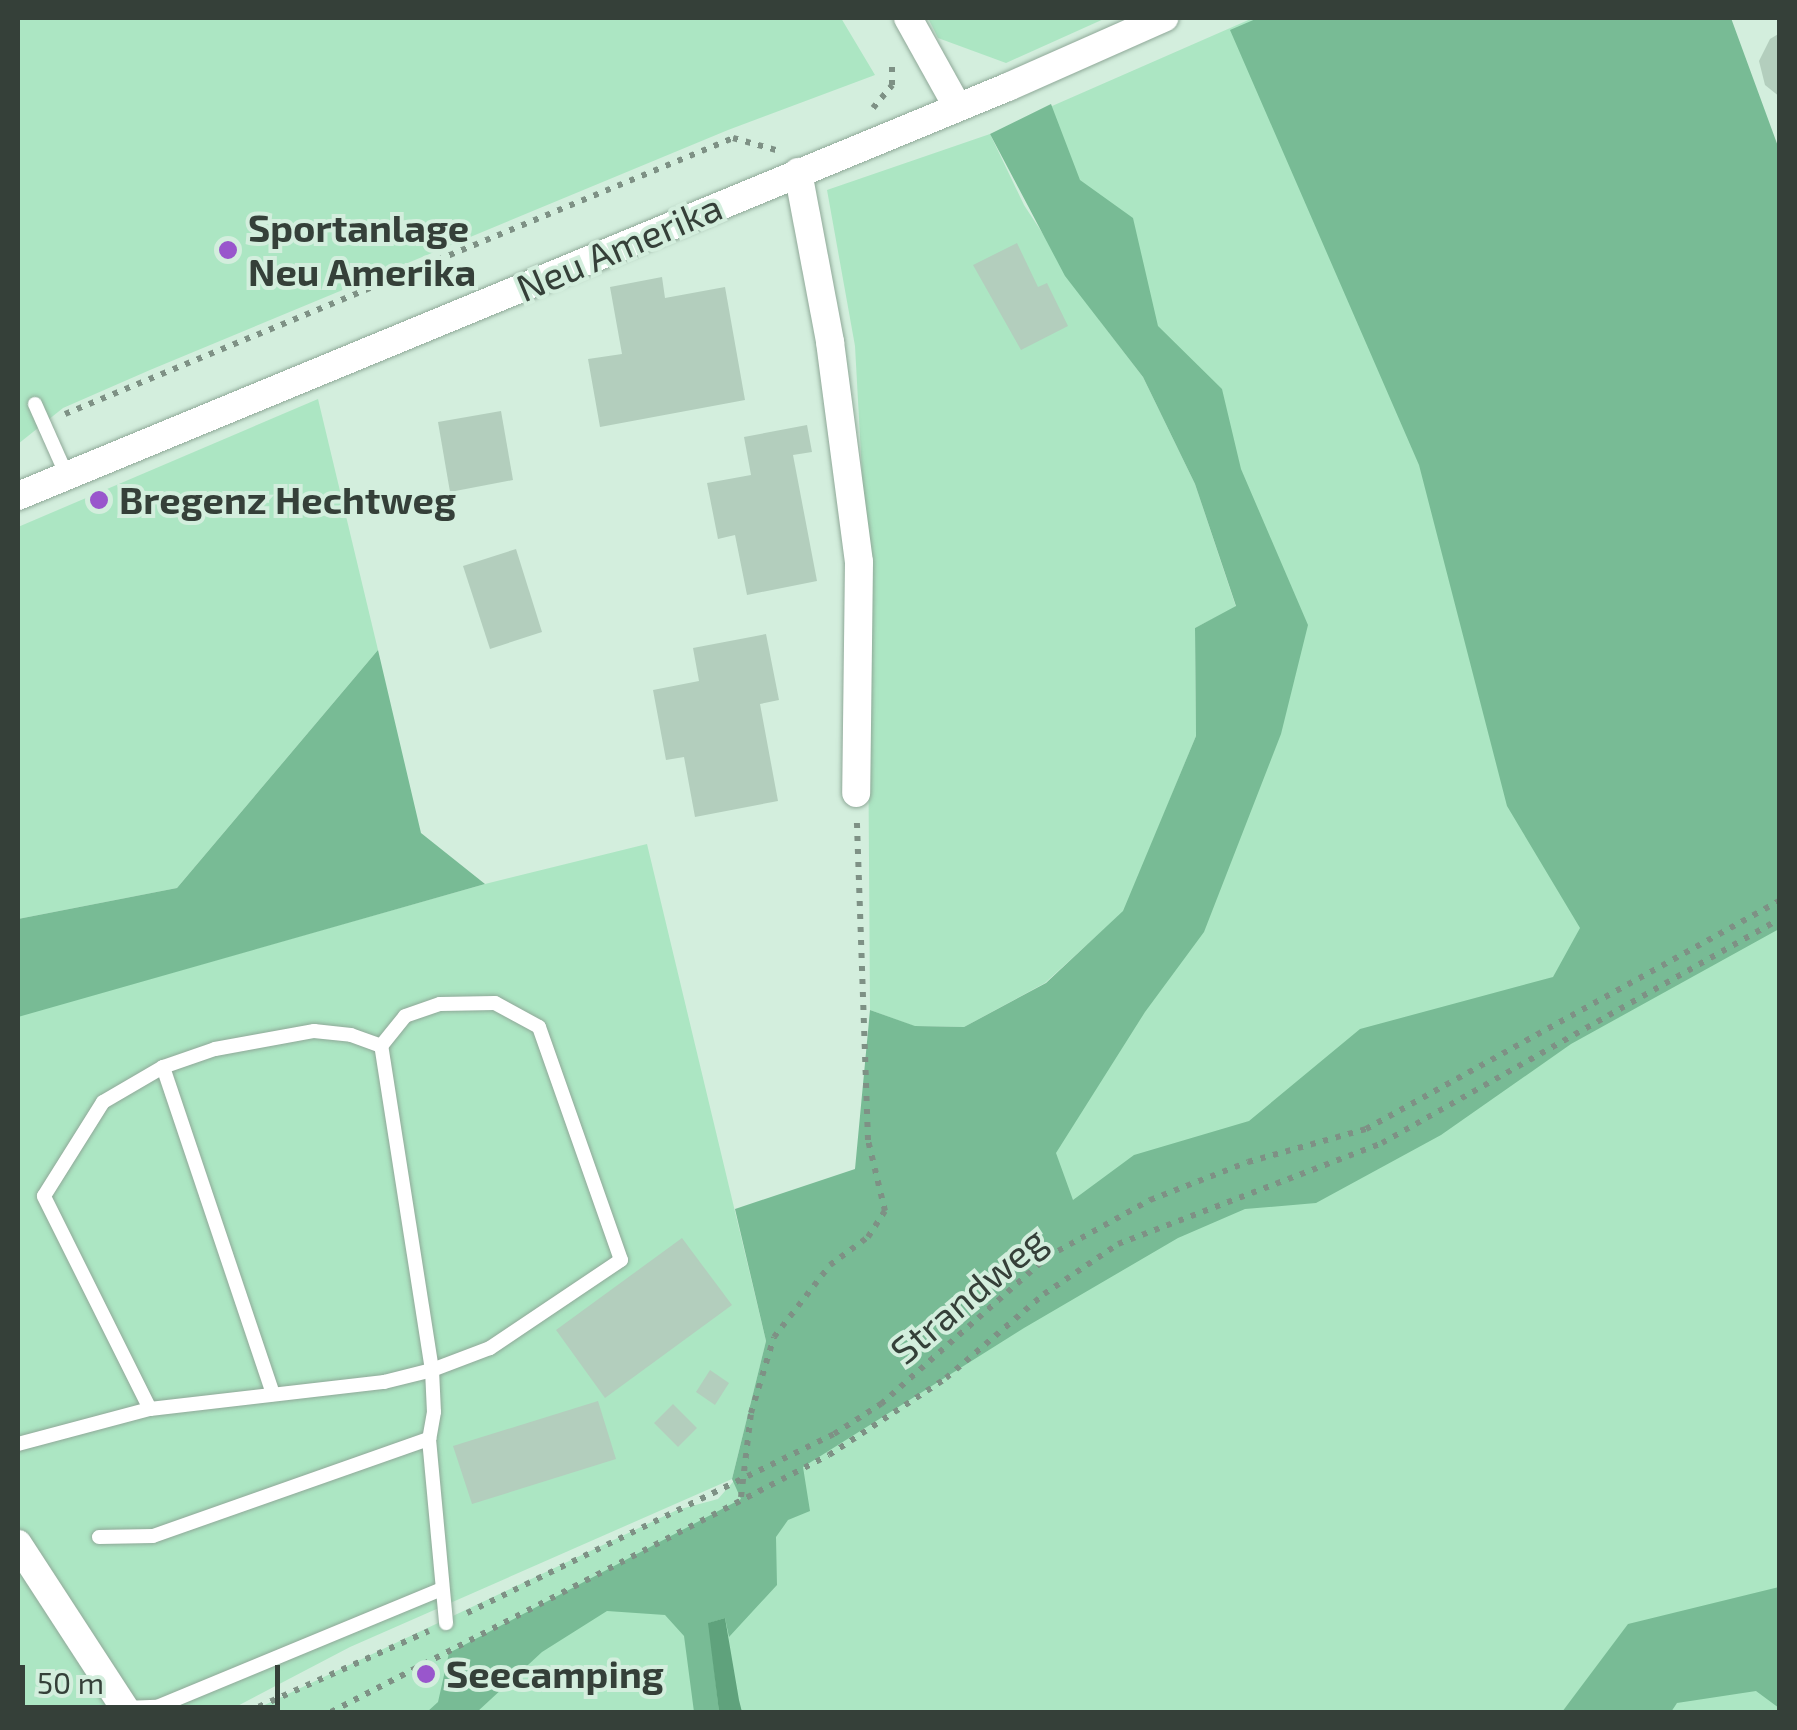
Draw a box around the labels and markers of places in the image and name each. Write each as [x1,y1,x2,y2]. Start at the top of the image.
place label: Sportanlage Neu Amerika [248,205,477,294]
marker: Sportanlage Neu Amerika [217,239,239,261]
place label: Bregenz Hechtweg [119,477,456,523]
marker: Bregenz Hechtweg [88,489,110,511]
place label: Seecamping [446,1651,664,1697]
marker: Seecamping [415,1663,437,1685]

